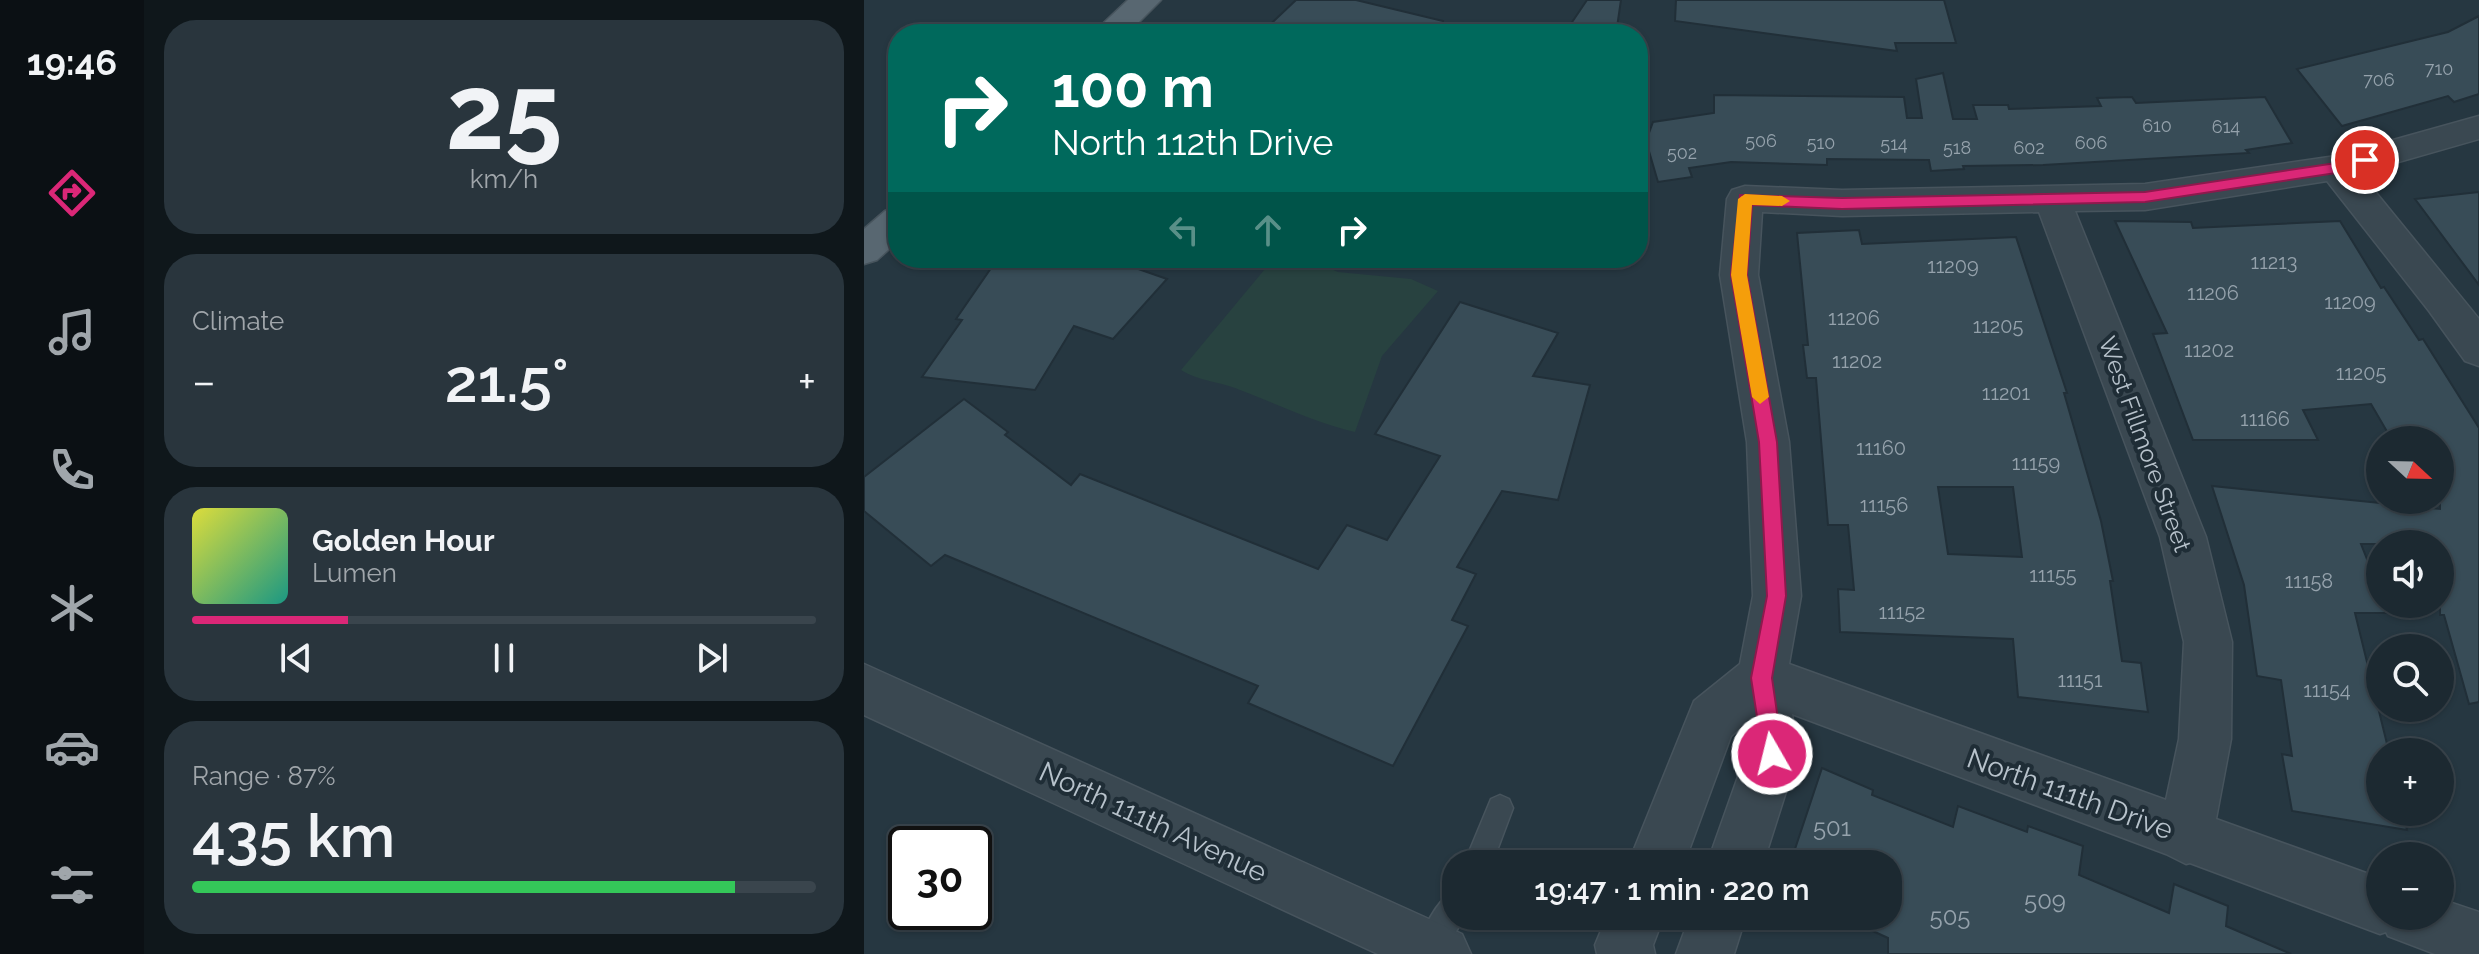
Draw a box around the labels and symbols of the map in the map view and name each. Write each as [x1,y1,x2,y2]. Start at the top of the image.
house number: 710 [2425,58,2453,79]
house number: 706 [2363,69,2395,90]
house number: 610 [2142,115,2172,136]
house number: 614 [2212,116,2240,137]
pin [2331,126,2399,194]
house number: 506 [1745,130,1777,151]
house number: 510 [1807,132,1835,153]
house number: 606 [2075,132,2108,153]
house number: 514 [1880,133,1908,154]
house number: 518 [1943,137,1971,158]
house number: 602 [2013,137,2045,158]
house number: 502 [1667,142,1697,163]
house number: 11213 [2251,250,2297,274]
house number: 11209 [1927,254,1979,278]
house number: 11206 [2187,281,2239,305]
house number: 11209 [2324,290,2376,314]
house number: 11206 [1828,306,1880,330]
house number: 11205 [1973,314,2023,338]
street label: West Fillmore Street [2093,332,2197,556]
house number: 11202 [2184,338,2234,362]
house number: 11202 [1832,349,1882,373]
house number: 11205 [2336,361,2386,385]
house number: 11201 [1982,381,2031,405]
house number: 11166 [2240,407,2290,431]
north arrow [2366,426,2454,514]
house number: 11160 [1856,436,1906,460]
house number: 11159 [2012,451,2060,475]
house number: 11156 [1860,493,1908,517]
house number: 11155 [2029,563,2077,587]
house number: 11158 [2285,569,2333,593]
house number: 11152 [1879,600,1926,624]
house number: 11151 [2057,668,2103,692]
house number: 11154 [2303,678,2351,702]
position arrow [1730,712,1814,796]
street label: North 111th Drive [1963,742,2177,846]
street label: North 111th Avenue [1034,755,1272,889]
house number: 501 [1813,813,1851,842]
speed limit sign: 30 [888,826,992,930]
house number: 509 [2024,886,2066,915]
house number: 505 [1930,902,1970,931]

